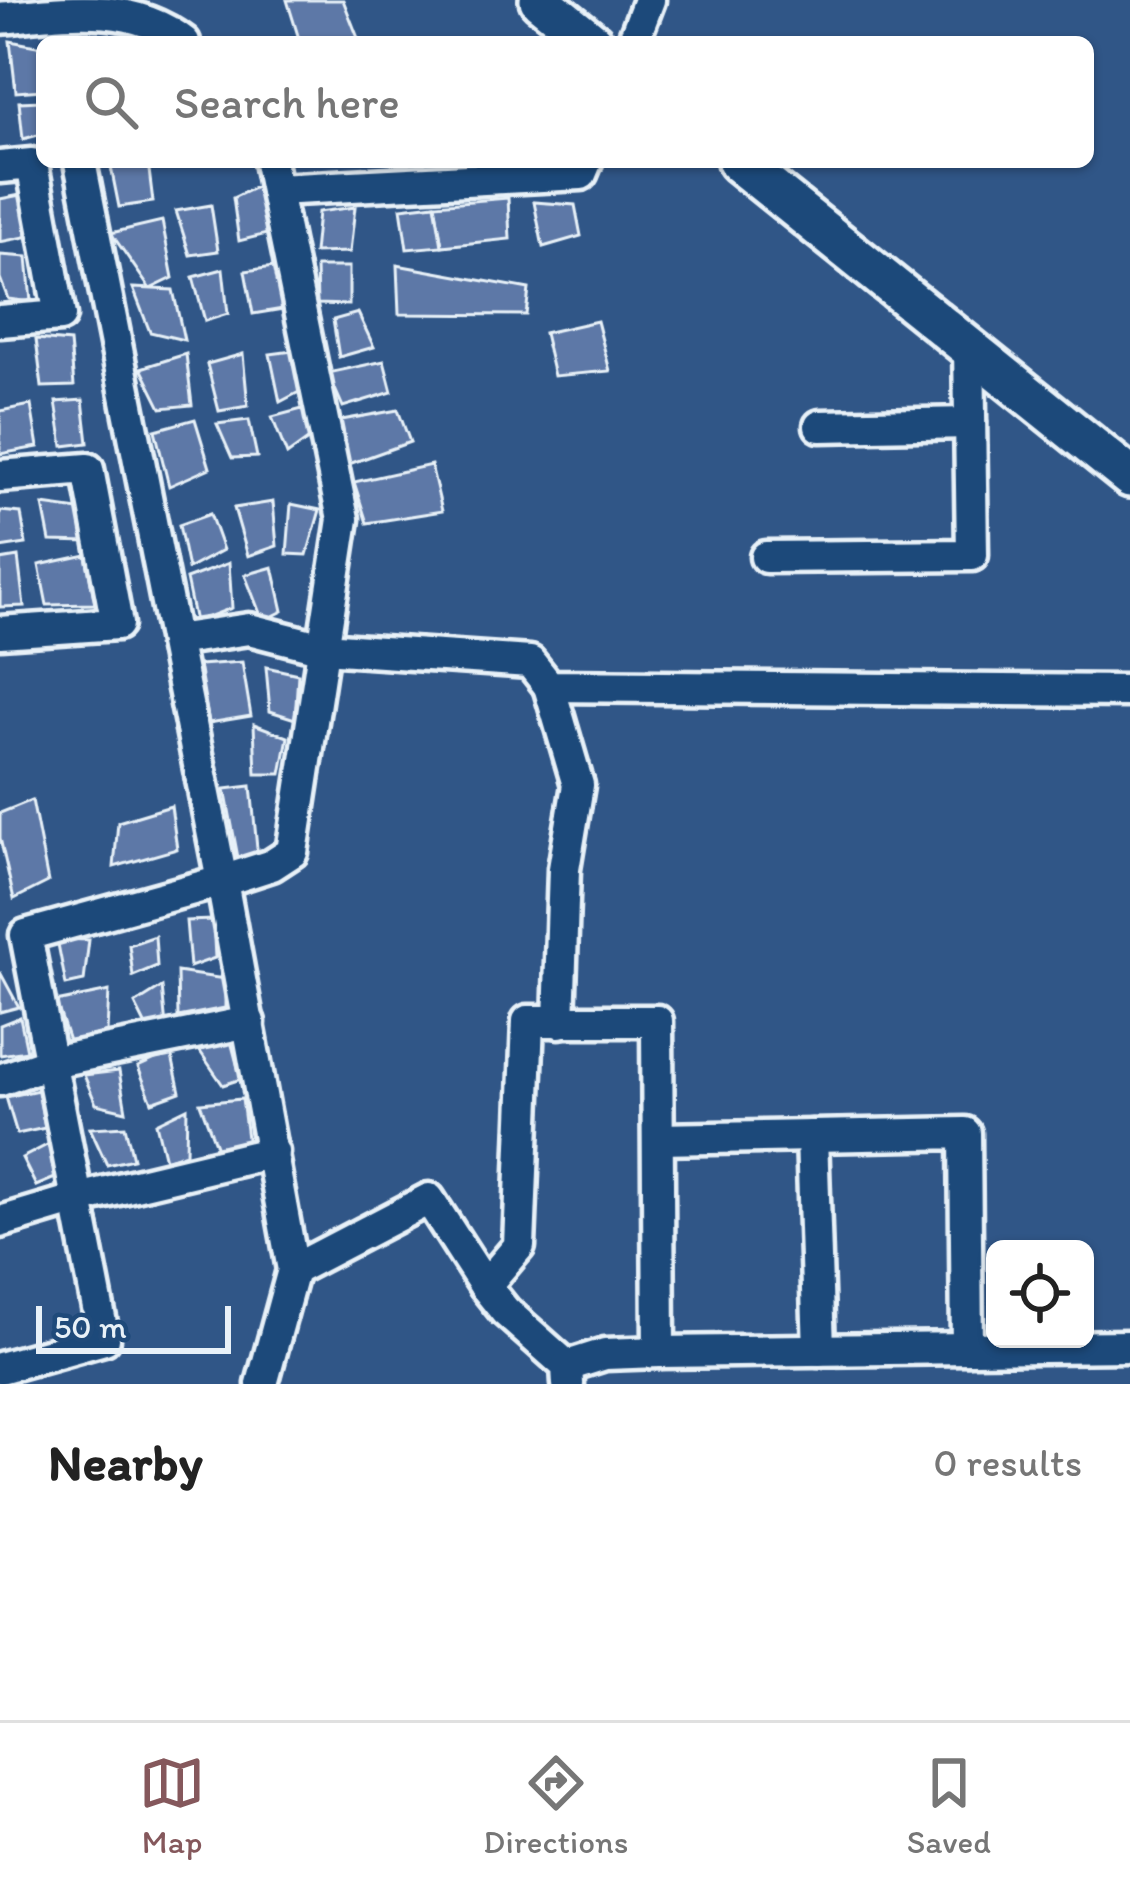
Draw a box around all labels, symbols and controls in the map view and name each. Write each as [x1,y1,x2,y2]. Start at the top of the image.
search box [36,36,1094,168]
icon: search [78,69,144,135]
text: Search here [174,75,400,129]
map controls [986,1240,1094,1348]
button: locate [986,1240,1094,1348]
scale bar [36,1300,231,1353]
text: 50 m [54,1307,127,1346]
text: Nearby [48,1432,203,1493]
text: 0 results [933,1439,1082,1486]
tab: Map [139,1750,205,1861]
tab: Directions [483,1750,628,1861]
tab: Saved [907,1750,991,1861]

